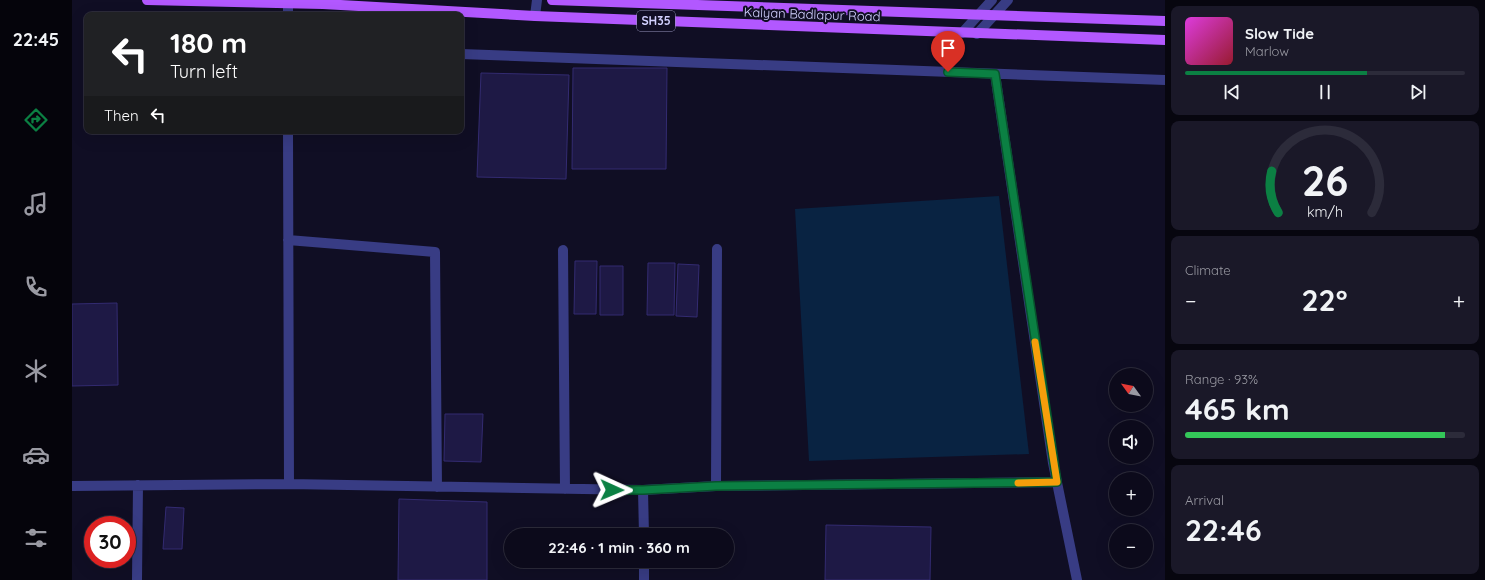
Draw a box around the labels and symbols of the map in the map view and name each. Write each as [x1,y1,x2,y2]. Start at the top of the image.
street label: Kalyan Badlapur Road [743,4,881,24]
road number: SH35 [637,11,675,31]
pin [931,31,965,72]
north arrow [1109,368,1153,412]
position arrow [591,469,633,511]
speed limit sign: 30 [84,516,136,568]

